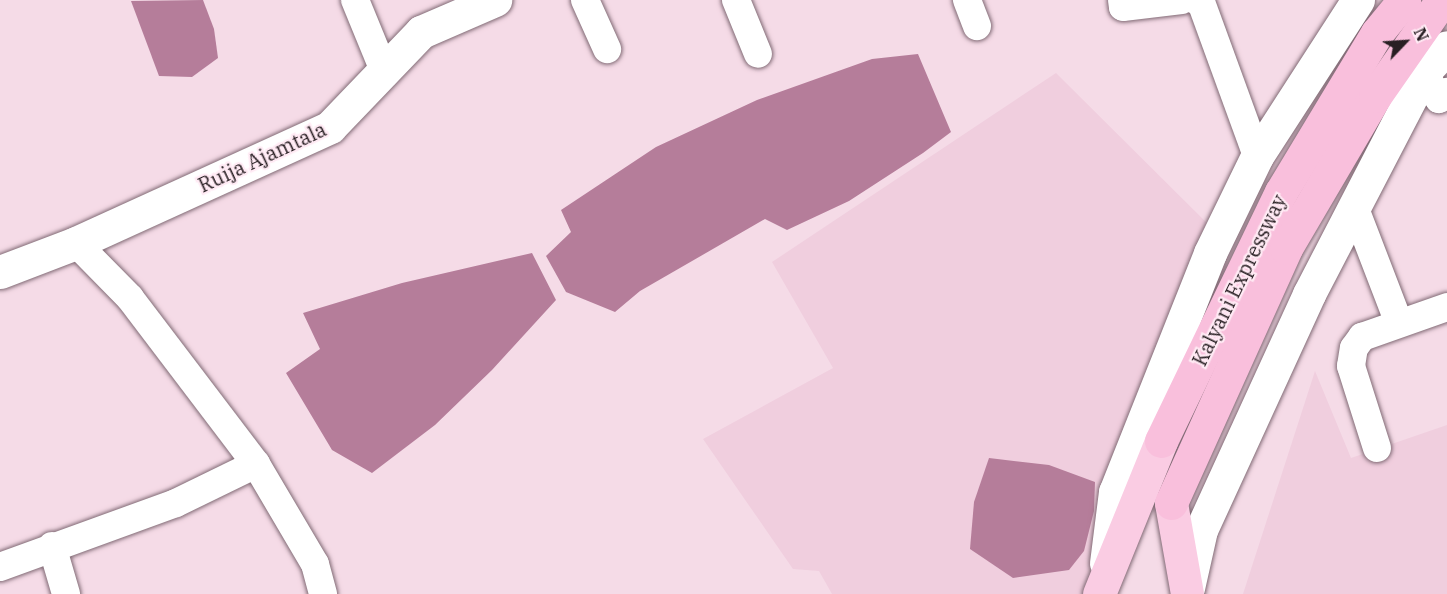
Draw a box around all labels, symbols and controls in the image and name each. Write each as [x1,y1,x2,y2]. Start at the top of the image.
north arrow [1375,12,1435,72]
text: N [1410,24,1433,44]
street label: Ruija Ajamtala [194,117,330,197]
street label: Kalyani Expressway [1187,190,1291,370]

